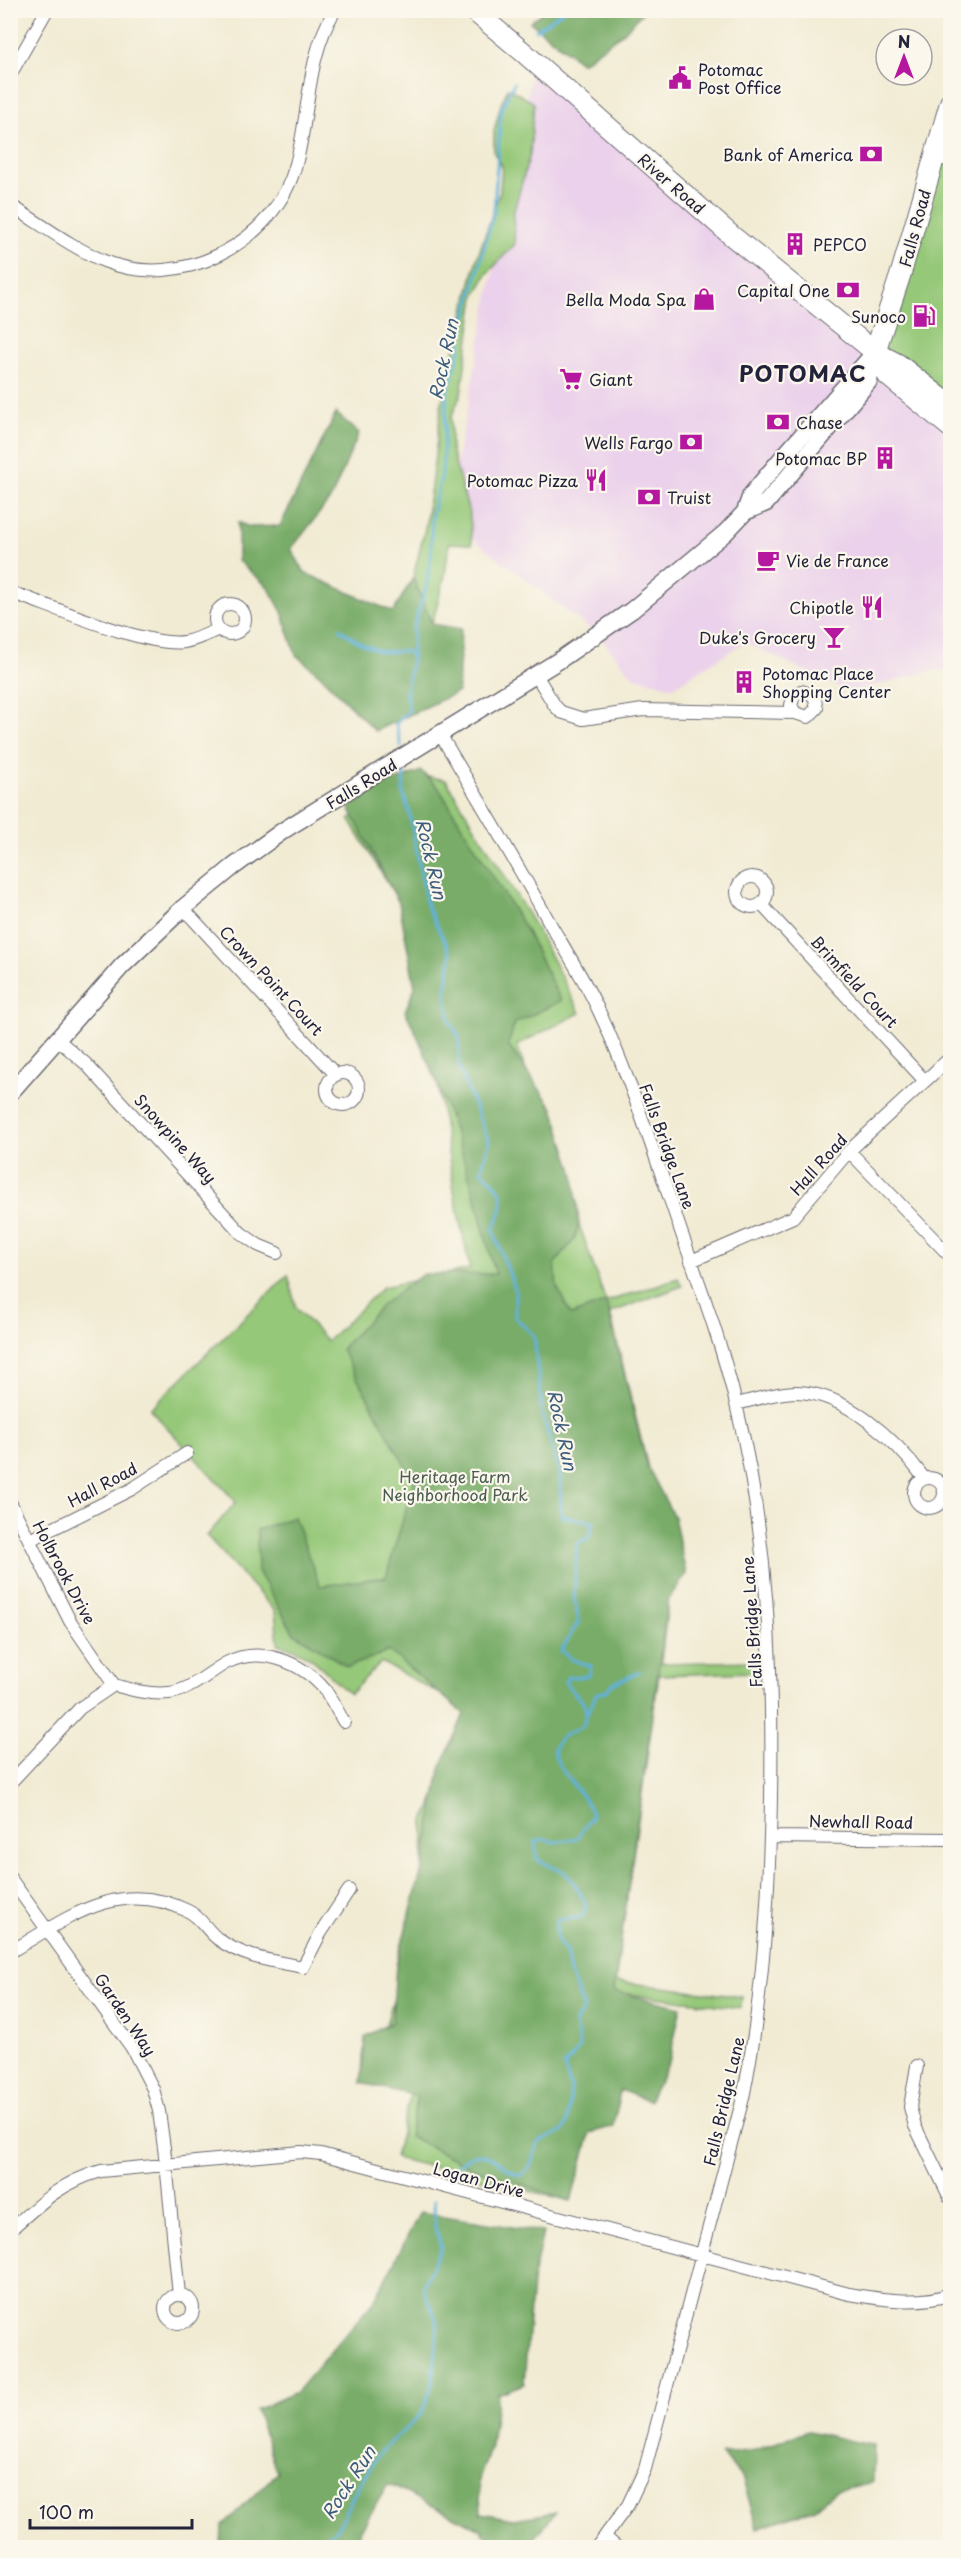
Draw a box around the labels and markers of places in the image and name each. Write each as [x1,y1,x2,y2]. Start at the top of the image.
place label: Potomac Post Office [698,57,782,99]
public building icon: Potomac Post Office [667,65,693,91]
bank icon: Bank of America [858,141,884,167]
place label: Bank of America [723,142,853,166]
building icon: PEPCO [782,231,808,257]
place label: PEPCO [813,232,867,256]
bank icon: Capital One [835,277,861,303]
place label: Capital One [737,278,830,302]
shop icon: Bella Moda Spa [691,286,717,312]
place label: Bella Moda Spa [565,287,687,311]
fuel station icon: Sunoco [911,303,937,329]
place label: Sunoco [851,304,906,328]
supermarket icon: Giant [558,366,584,392]
place label: Giant [589,367,633,391]
bank icon: Chase [765,409,791,435]
place label: Chase [796,410,843,434]
bank icon: Wells Fargo [678,429,704,455]
place label: Wells Fargo [584,430,673,454]
building icon: Potomac BP [872,445,898,471]
place label: Potomac BP [775,446,867,470]
restaurant icon: Potomac Pizza [583,467,609,493]
place label: Potomac Pizza [467,468,579,492]
bank icon: Truist [636,484,662,510]
place label: Truist [667,485,711,509]
cafe icon: Vie de France [755,547,781,573]
place label: Vie de France [786,548,889,572]
restaurant icon: Chipotle [859,594,885,620]
place label: Chipotle [789,595,854,619]
bar icon: Duke's Grocery [821,624,847,650]
place label: Duke's Grocery [699,625,816,649]
place label: Potomac Place Shopping Center [762,661,891,703]
building icon: Potomac Place Shopping Center [731,669,757,695]

